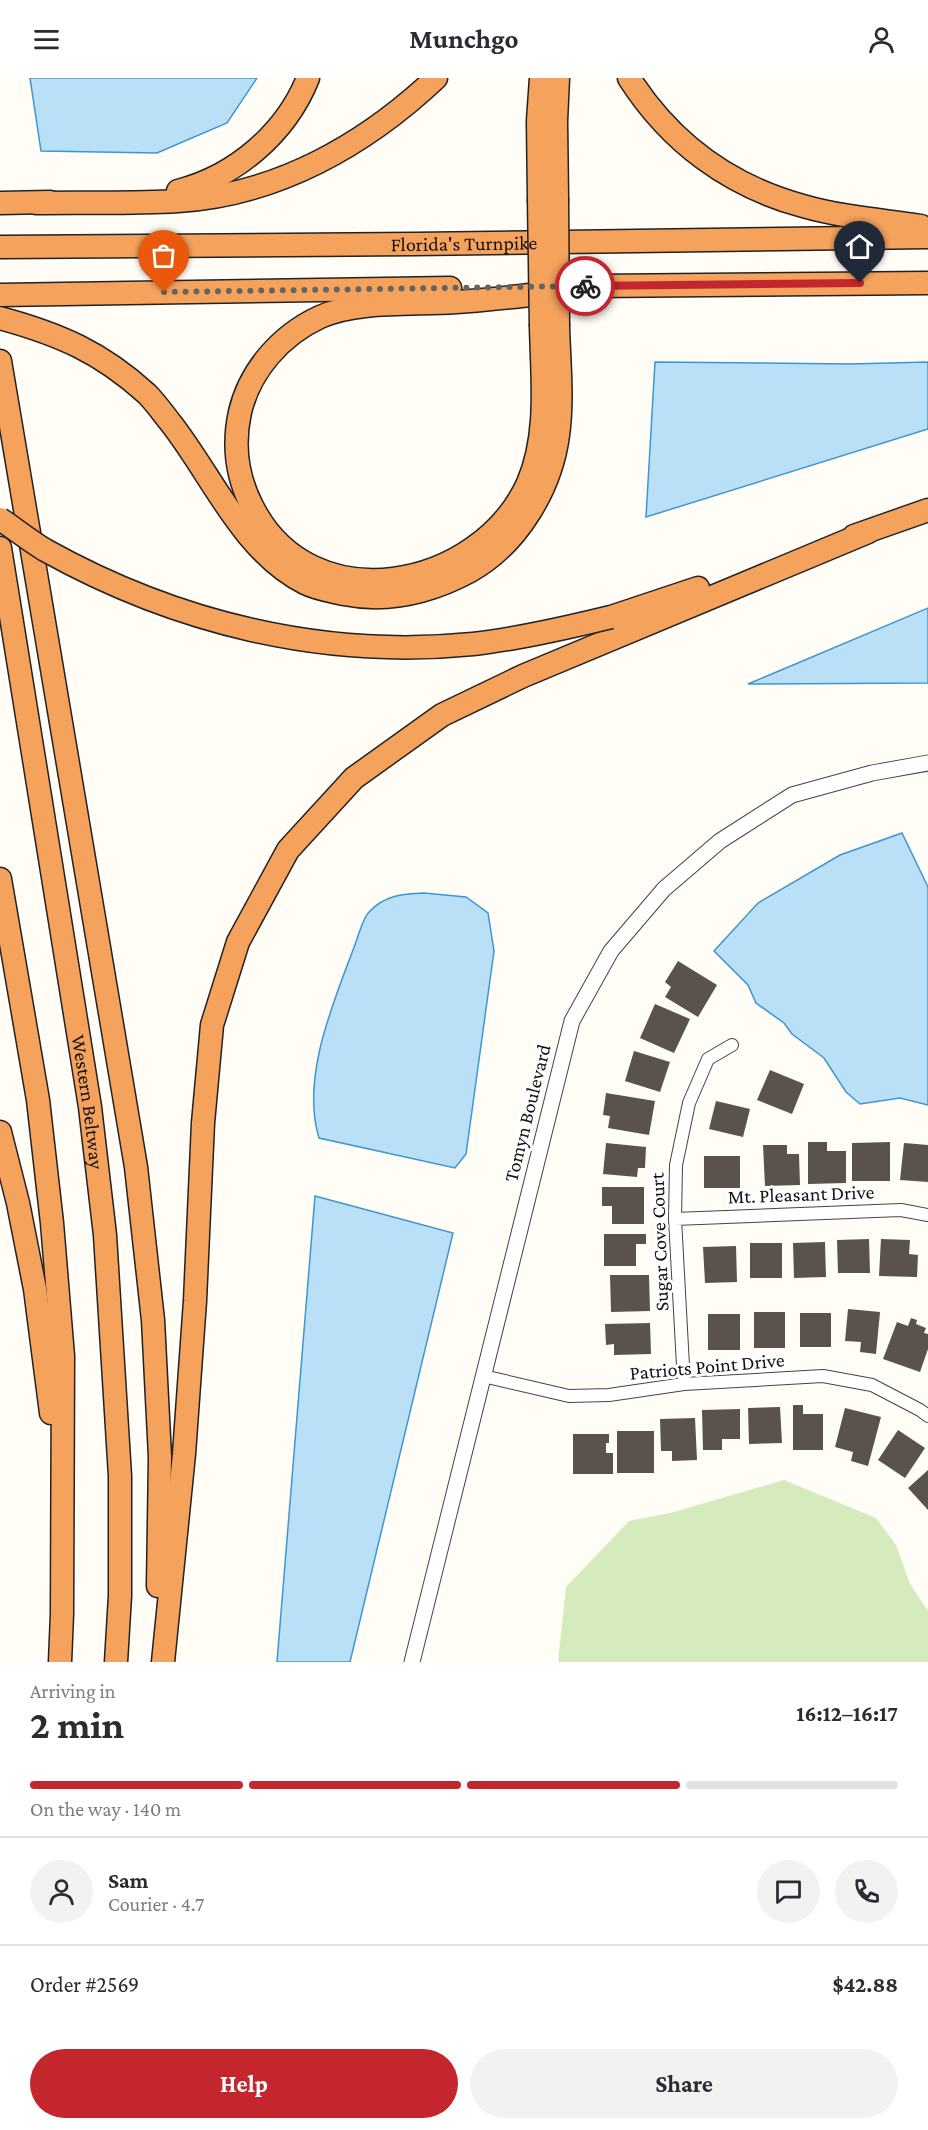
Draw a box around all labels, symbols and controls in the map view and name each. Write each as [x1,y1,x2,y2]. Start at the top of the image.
icon: menu [30,23,63,56]
icon: person [865,23,898,56]
text: Munchgo [409,24,519,54]
pin [834,221,885,283]
pin [138,230,189,292]
icon: home [843,230,876,263]
street label: Florida's Turnpike [391,231,538,255]
icon: bag [147,239,180,272]
courier [555,256,615,316]
icon: bike [569,270,602,303]
street label: Western Beltway [68,1033,108,1171]
street label: Tomyn Boulevard [499,1042,556,1184]
street label: Sugar Cove Court [646,1172,673,1312]
street label: Mt. Pleasant Drive [727,1180,875,1208]
street label: Patriots Point Drive [629,1348,786,1384]
text: Arriving in [30,1680,115,1702]
text: 16:12–16:17 [796,1701,898,1726]
text: 2 min [30,1703,124,1746]
text: On the way · 140 m [30,1798,181,1820]
button: person [30,1860,93,1923]
button: chat [757,1860,820,1923]
button: phone [835,1860,898,1923]
text: Sam [108,1868,148,1893]
text: Courier · 4.7 [108,1893,204,1915]
text: Order #2569 [30,1972,139,1997]
text: $42.88 [832,1972,898,1997]
button: Help [30,2049,458,2118]
button: Share [470,2049,898,2118]

